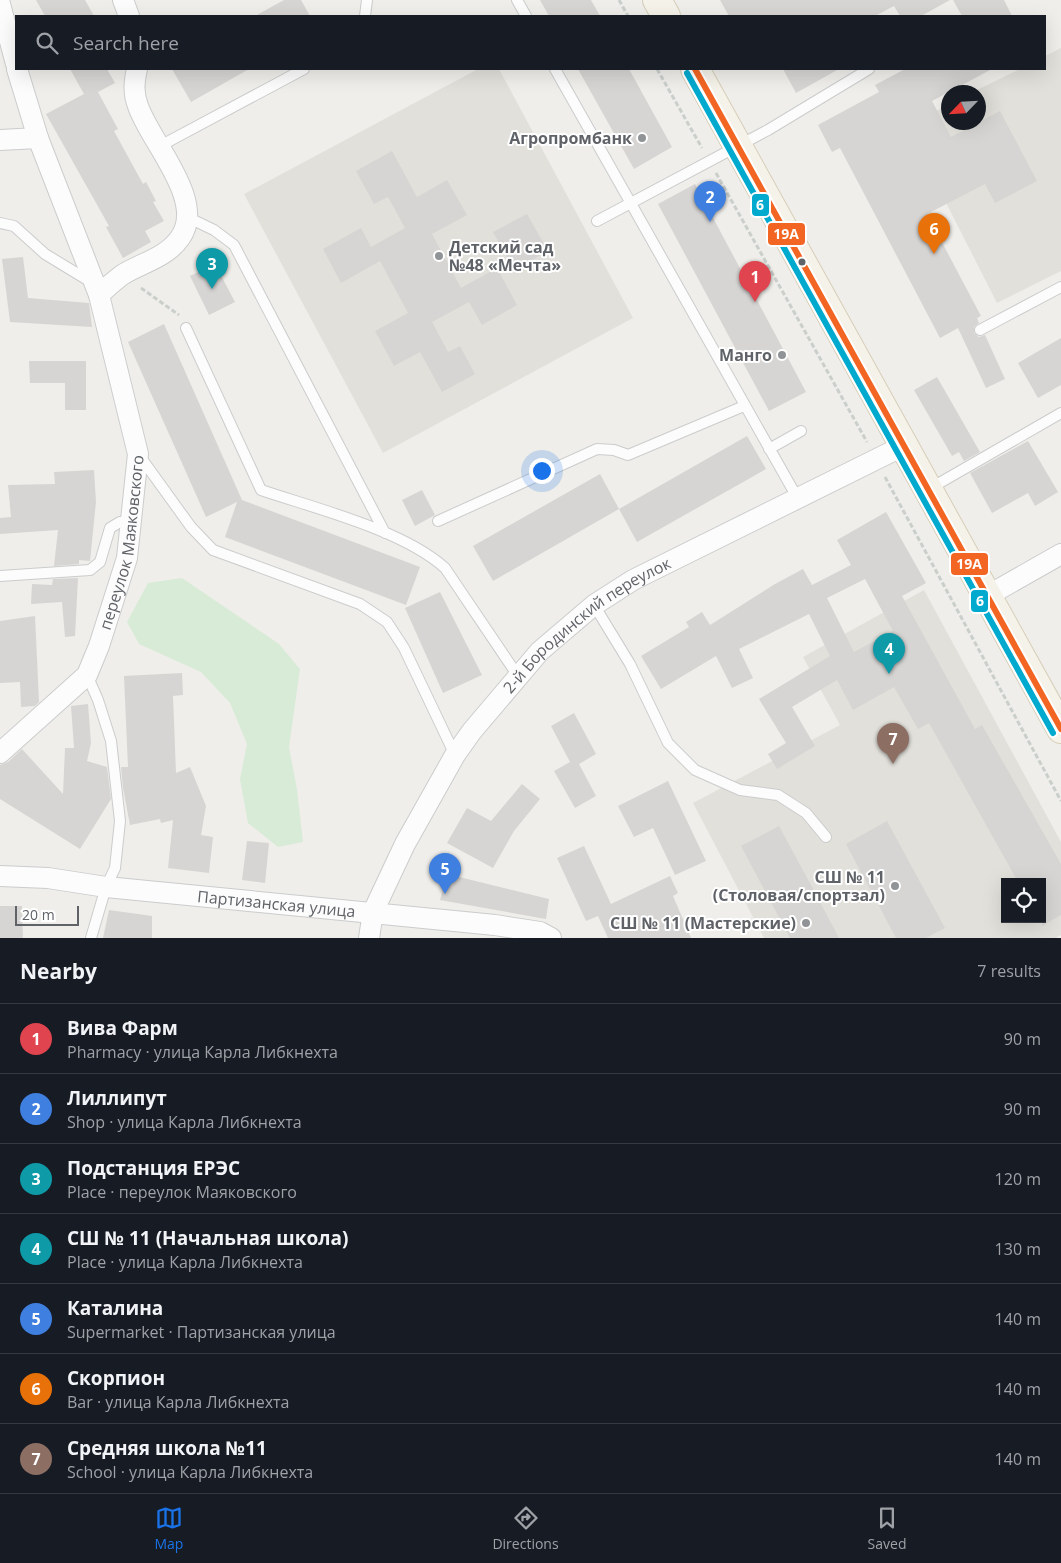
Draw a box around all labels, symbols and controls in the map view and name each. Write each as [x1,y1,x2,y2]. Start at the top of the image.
search box [15,15,1046,70]
icon: search [33,29,61,57]
text: Search here [73,30,179,56]
north arrow [941,85,986,130]
place label: Агропромбанк [509,127,632,149]
marker: Агропромбанк [636,132,648,144]
pin: 2 [694,181,726,222]
line badge: 6 [751,193,770,217]
text: 6 [756,195,764,214]
pin: 6 [918,213,950,254]
line badge: 19А [767,222,806,246]
text: 19А [773,224,799,243]
place label: Детский сад №48 «Мечта» [449,236,561,276]
pin: 3 [196,248,228,289]
marker: Детский сад №48 «Мечта» [433,250,445,262]
unlabelled marker [797,257,807,267]
pin: 1 [739,261,771,302]
place label: Манго [719,344,772,366]
marker: Манго [776,349,788,361]
street label: переулок Маяковского [94,454,149,633]
your location [529,458,555,484]
street label: 2-й Бородинский переулок [498,552,675,698]
line badge: 19А [950,552,989,576]
text: 19А [956,554,982,573]
line badge: 6 [970,589,989,613]
text: 6 [976,591,984,610]
pin: 4 [873,633,905,674]
pin: 7 [877,723,909,764]
pin: 5 [429,853,461,894]
place label: СШ № 11 (Столовая/спортзал) [713,866,885,906]
map controls [1001,878,1046,923]
button: locate [1001,878,1046,923]
marker: СШ № 11 (Столовая/спортзал) [889,880,901,892]
street label: Партизанская улица [196,885,357,922]
scale bar [15,903,79,926]
text: 20 m [22,905,55,924]
place label: СШ № 11 (Мастерские) [610,912,796,934]
marker: СШ № 11 (Мастерские) [800,917,812,929]
text: Nearby [20,957,97,985]
text: 7 results [977,960,1041,982]
text: Вива Фарм [67,1015,178,1041]
text: 1 [31,1028,41,1050]
text: 90 m [1004,1028,1041,1050]
text: Pharmacy · улица Карла Либкнехта [67,1041,338,1063]
text: Лиллипут [67,1085,167,1111]
text: 2 [31,1098,41,1120]
text: 90 m [1004,1098,1041,1120]
text: Shop · улица Карла Либкнехта [67,1111,302,1133]
text: Подстанция ЕРЭС [67,1155,240,1181]
text: 3 [31,1168,41,1190]
text: 120 m [995,1168,1041,1190]
text: Place · переулок Маяковского [67,1181,297,1203]
text: СШ № 11 (Начальная школа) [67,1225,348,1251]
text: 4 [31,1238,41,1260]
text: 130 m [995,1238,1041,1260]
text: Place · улица Карла Либкнехта [67,1251,303,1273]
text: Каталина [67,1295,163,1321]
text: 5 [31,1308,41,1330]
text: 140 m [995,1308,1041,1330]
text: Supermarket · Партизанская улица [67,1321,336,1343]
text: Скорпион [67,1365,165,1391]
text: 6 [31,1378,41,1400]
text: 140 m [995,1378,1041,1400]
text: Bar · улица Карла Либкнехта [67,1391,289,1413]
text: Средняя школа №11 [67,1435,267,1461]
text: 7 [31,1448,41,1470]
text: 140 m [995,1448,1041,1470]
text: School · улица Карла Либкнехта [67,1461,313,1483]
tab: Map [154,1504,183,1553]
tab: Directions [492,1504,559,1553]
tab: Saved [868,1504,906,1553]

